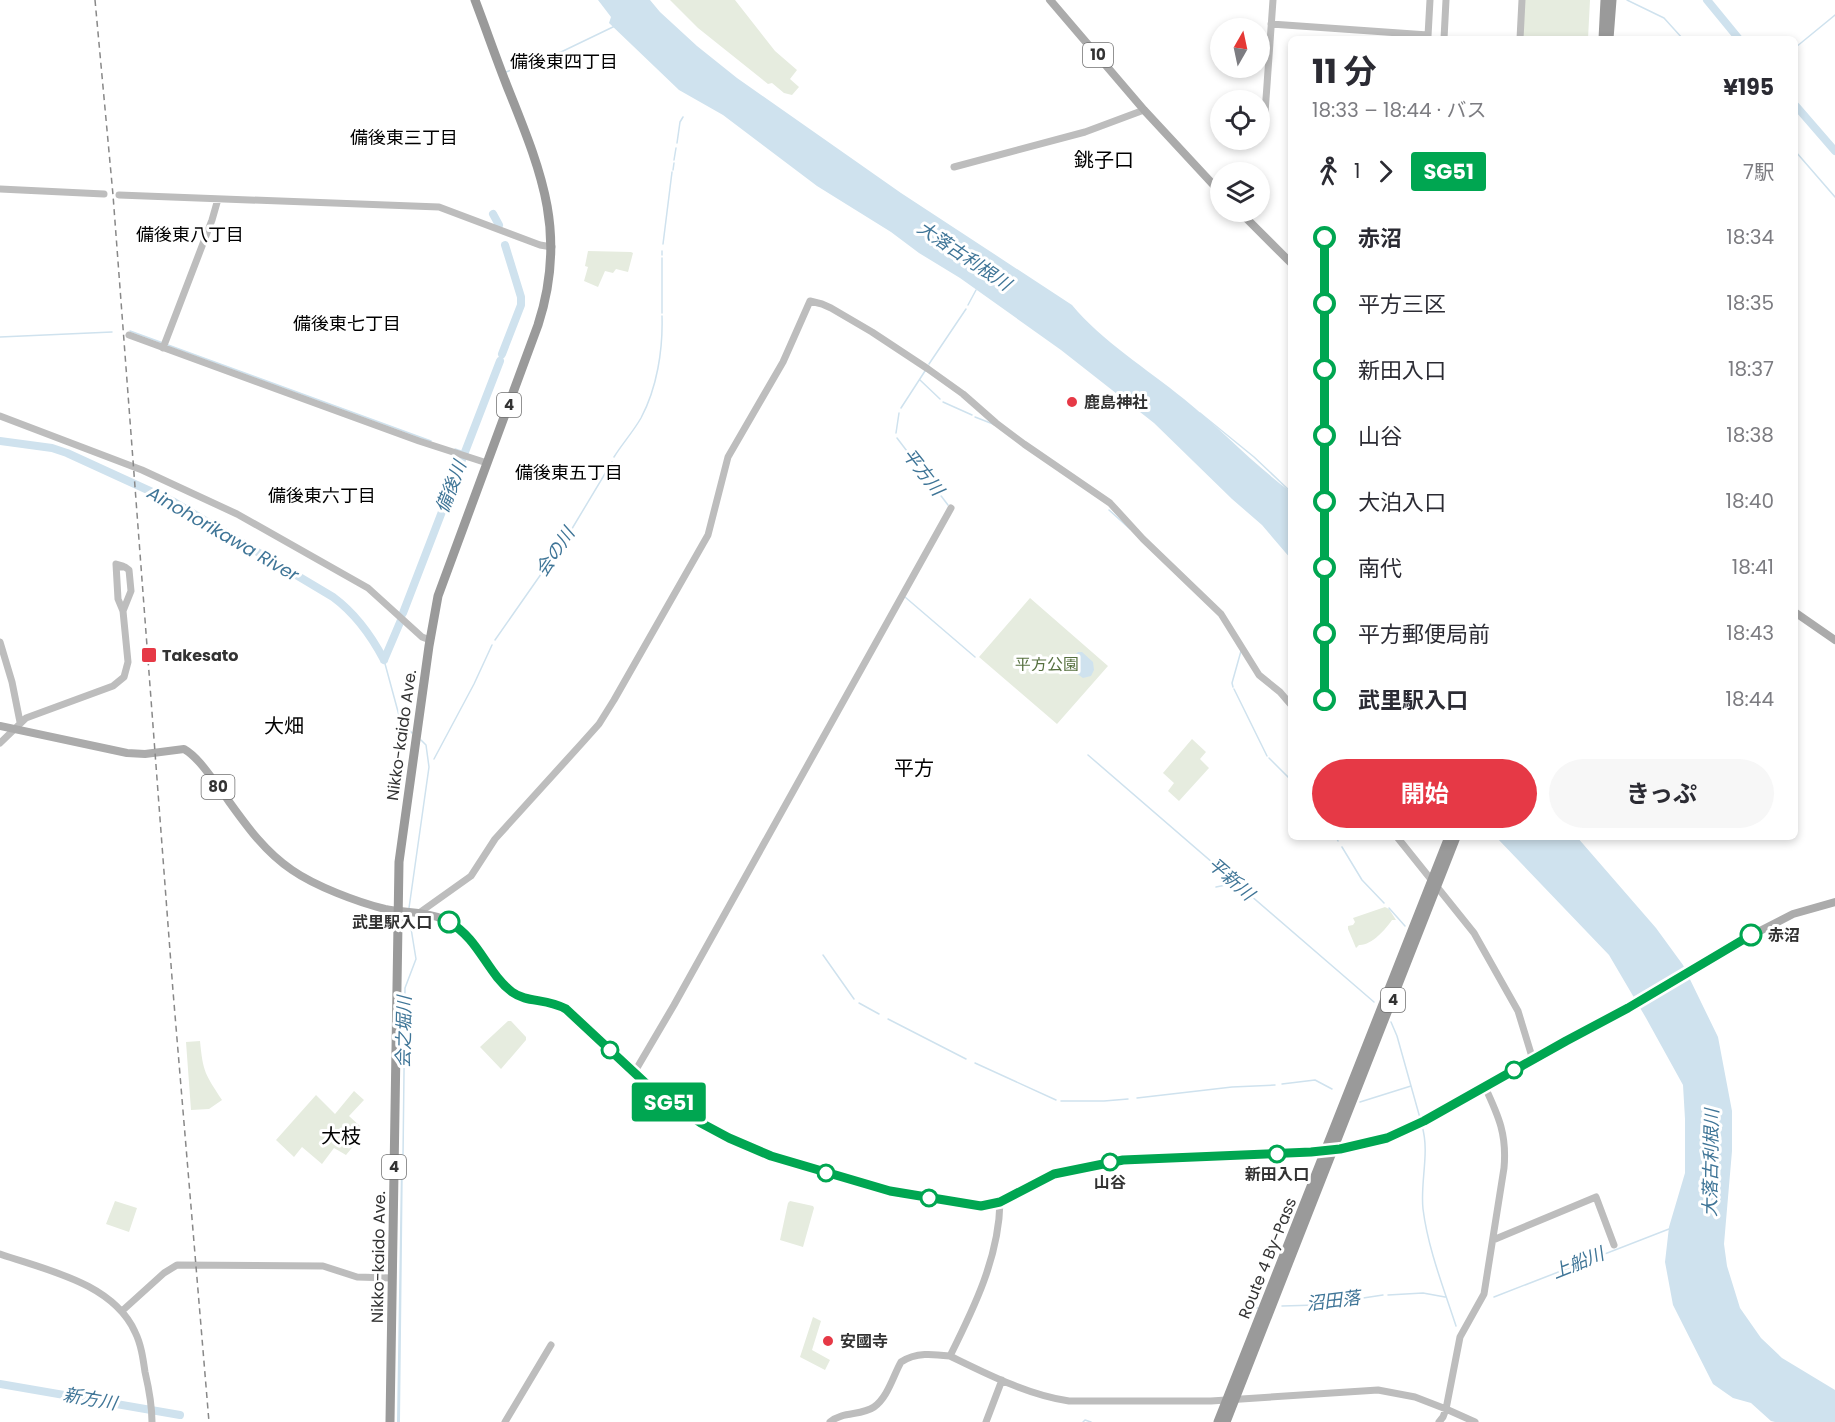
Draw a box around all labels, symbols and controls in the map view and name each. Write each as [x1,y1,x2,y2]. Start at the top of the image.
north arrow [1210,18,1270,78]
map controls [1210,18,1270,222]
road number: 10 [1083,43,1113,67]
text: 11 分 [1312,48,1377,95]
district label: 備後東四丁目 [510,49,618,74]
text: ¥195 [1723,72,1774,103]
button: locate [1210,90,1270,150]
text: 18:33 – 18:44 · バス [1312,96,1486,124]
district label: 備後東三丁目 [350,125,458,150]
district label: 銚子口 [1074,146,1134,174]
icon: walk [1312,155,1345,188]
icon: forward [1369,155,1402,188]
text: 1 [1354,157,1360,185]
text: SG51 [1423,157,1474,186]
text: 7駅 [1743,158,1774,186]
button: layers [1210,162,1270,222]
water label: 大落古利根川 [913,215,1018,297]
district label: 備後東八丁目 [136,222,244,247]
text: 赤沼 [1358,223,1402,254]
text: 18:34 [1726,223,1774,251]
text: 平方三区 [1358,289,1446,320]
text: 18:35 [1726,289,1774,317]
district label: 備後東七丁目 [293,311,401,336]
text: 新田入口 [1358,355,1446,386]
text: 18:37 [1728,355,1774,383]
place label: 鹿島神社 [1084,391,1148,414]
road number: 4 [497,393,521,417]
marker: 鹿島神社 [1065,395,1079,409]
text: 山谷 [1358,421,1402,452]
text: 18:38 [1726,421,1774,449]
water label: 平方川 [897,443,951,502]
water label: 備後川 [429,455,473,517]
district label: 備後東五丁目 [515,460,623,485]
water label: Ainohorikawa River [142,480,305,588]
district label: 備後東六丁目 [268,483,376,508]
text: 大泊入口 [1358,487,1446,518]
text: 18:40 [1726,487,1774,515]
water label: 会の川 [529,521,581,581]
text: 南代 [1358,553,1402,584]
text: 18:41 [1732,553,1774,581]
text: 平方郵便局前 [1358,619,1490,650]
text: 18:43 [1726,619,1774,647]
place label: Takesato [162,644,239,667]
marker: Takesato [140,646,158,664]
park label: 平方公園 [1015,653,1079,676]
street label: Nikko-kaido Ave. [381,668,422,802]
text: 武里駅入口 [1358,685,1468,716]
text: 18:44 [1726,685,1774,713]
district label: 大畑 [264,712,304,740]
district label: 平方 [894,754,934,782]
button: 開始 [1312,759,1537,828]
button: きっぷ [1549,759,1774,828]
road number: 80 [202,775,234,799]
water label: 平新川 [1203,851,1261,907]
place label: 武里駅入口 [352,911,432,934]
marker: 武里駅入口 [438,911,460,933]
marker: 赤沼 [1740,924,1762,946]
place label: 赤沼 [1768,924,1800,947]
road number: 4 [1381,988,1405,1012]
water label: 会之堀川 [390,994,417,1068]
unlabelled marker [601,1041,619,1059]
unlabelled marker [1505,1061,1523,1079]
line badge: SG51 [627,1082,711,1122]
text: SG51 [644,1088,694,1117]
water label: 大落古利根川 [1697,1107,1724,1217]
district label: 大枝 [321,1122,361,1150]
marker: 新田入口 [1268,1145,1286,1163]
marker: 山谷 [1101,1153,1119,1171]
road number: 4 [382,1155,406,1179]
place label: 新田入口 [1245,1163,1309,1186]
unlabelled marker [817,1164,835,1182]
place label: 山谷 [1094,1171,1126,1194]
unlabelled marker [920,1189,938,1207]
street label: Nikko-kaido Ave. [366,1191,391,1323]
street label: Route 4 By-Pass [1233,1194,1302,1322]
water label: 上船川 [1548,1240,1609,1284]
water label: 沼田落 [1305,1284,1364,1316]
place label: 安國寺 [840,1330,888,1353]
marker: 安國寺 [821,1334,835,1348]
water label: 新方川 [61,1382,121,1416]

